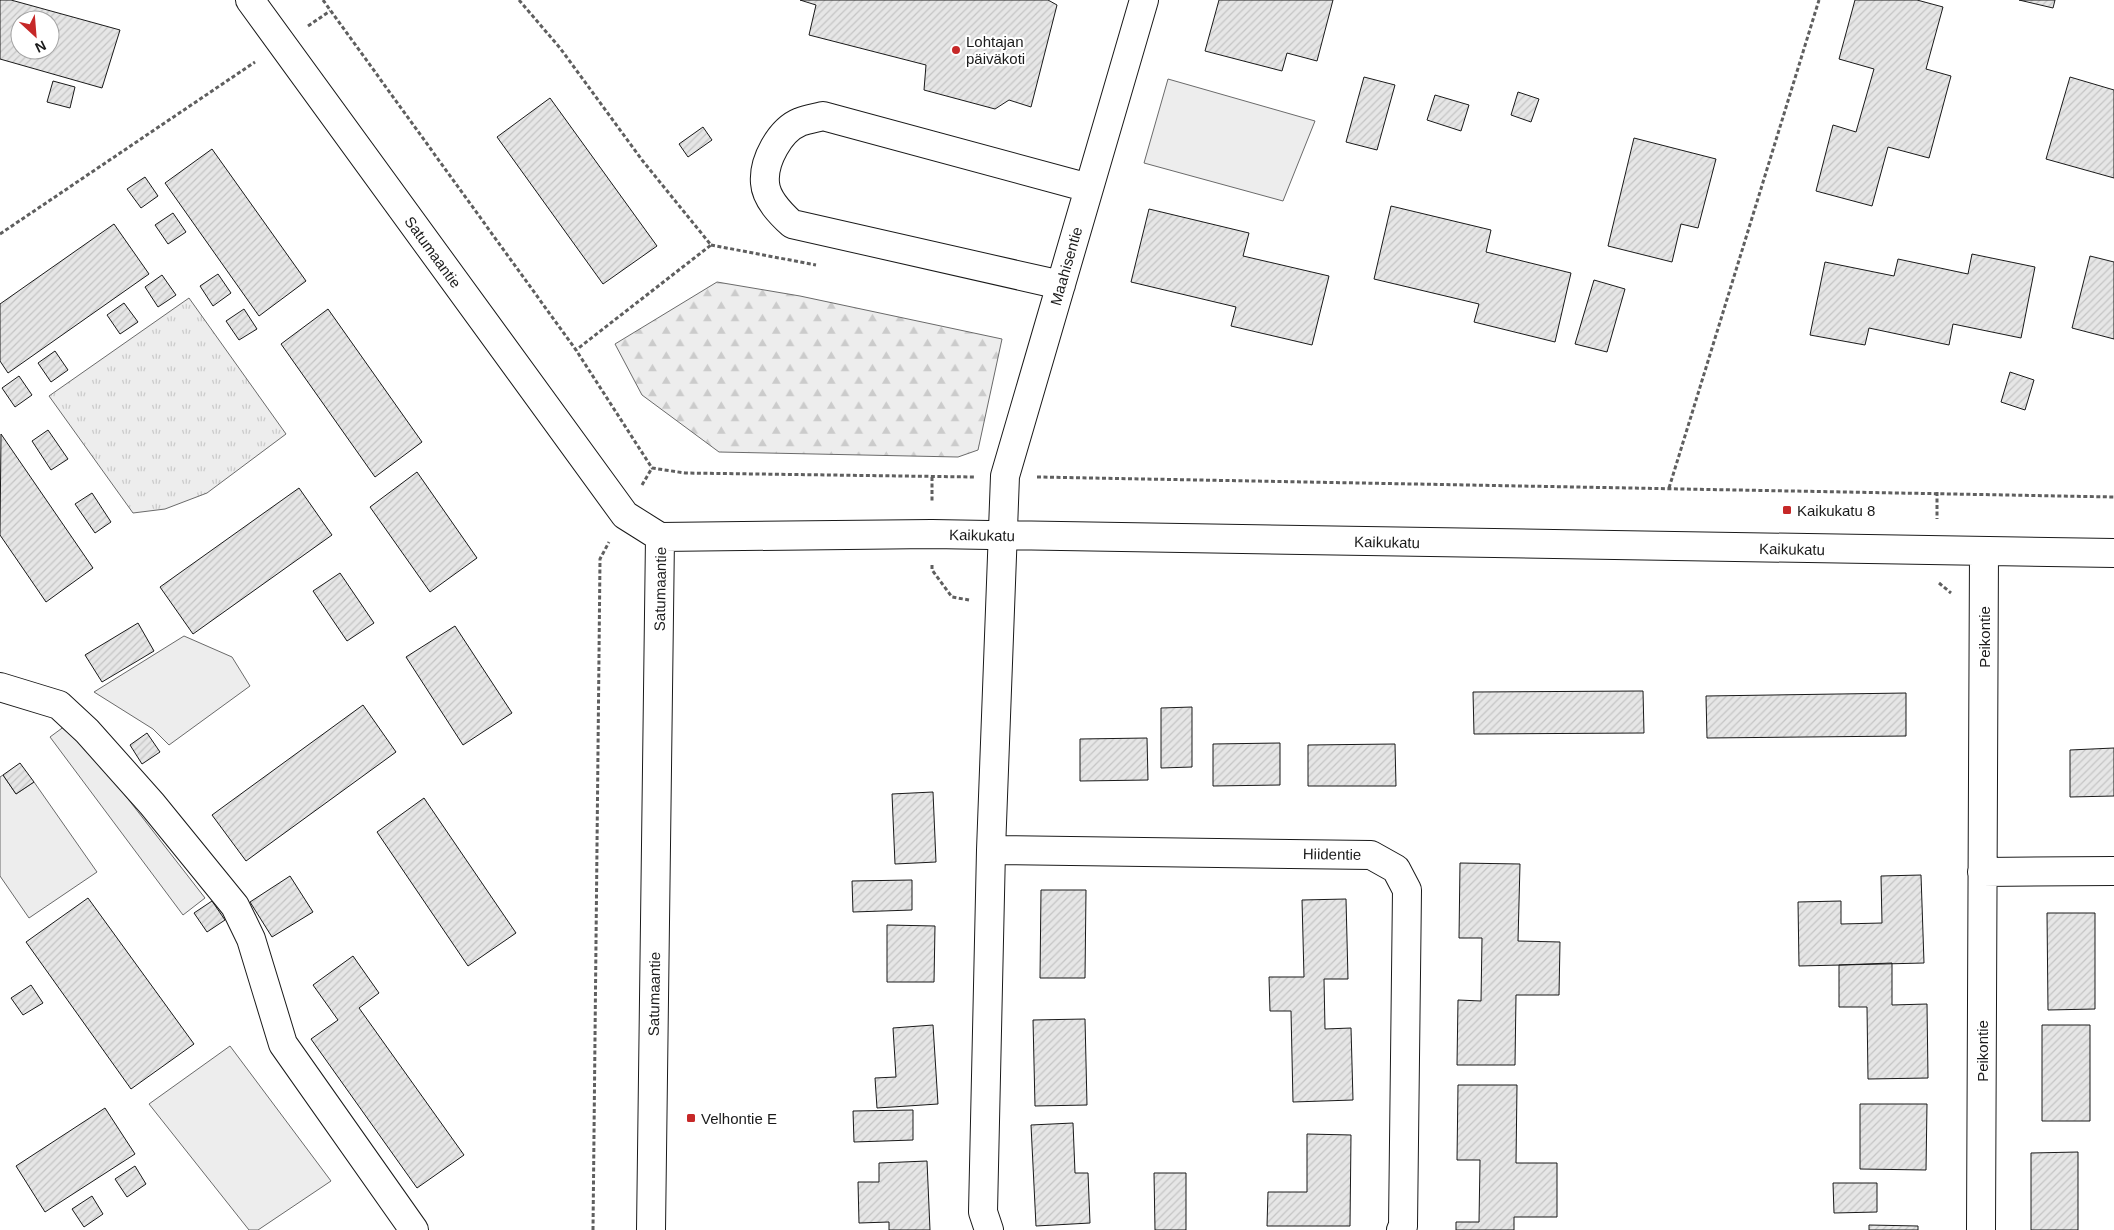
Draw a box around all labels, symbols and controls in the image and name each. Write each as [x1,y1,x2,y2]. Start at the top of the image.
north arrow [10,10,60,60]
place label: Lohtajan päiväkoti [966,33,1025,67]
text: N [33,37,49,56]
marker: Lohtajan päiväkoti [950,44,962,56]
street label: Satumaantie [401,213,465,291]
street label: Maahisentie [1047,225,1085,307]
place label: Kaikukatu 8 [1797,502,1875,519]
marker: Kaikukatu 8 [1781,504,1793,516]
street label: Kaikukatu [949,526,1015,544]
street label: Kaikukatu [1354,533,1420,551]
street label: Kaikukatu [1759,540,1825,558]
street label: Satumaantie [651,547,669,631]
street label: Peikontie [1976,606,1993,668]
street label: Hiidentie [1303,845,1361,863]
street label: Satumaantie [645,952,663,1036]
street label: Peikontie [1974,1020,1991,1082]
place label: Velhontie E [701,1110,777,1127]
marker: Velhontie E [685,1112,697,1124]

